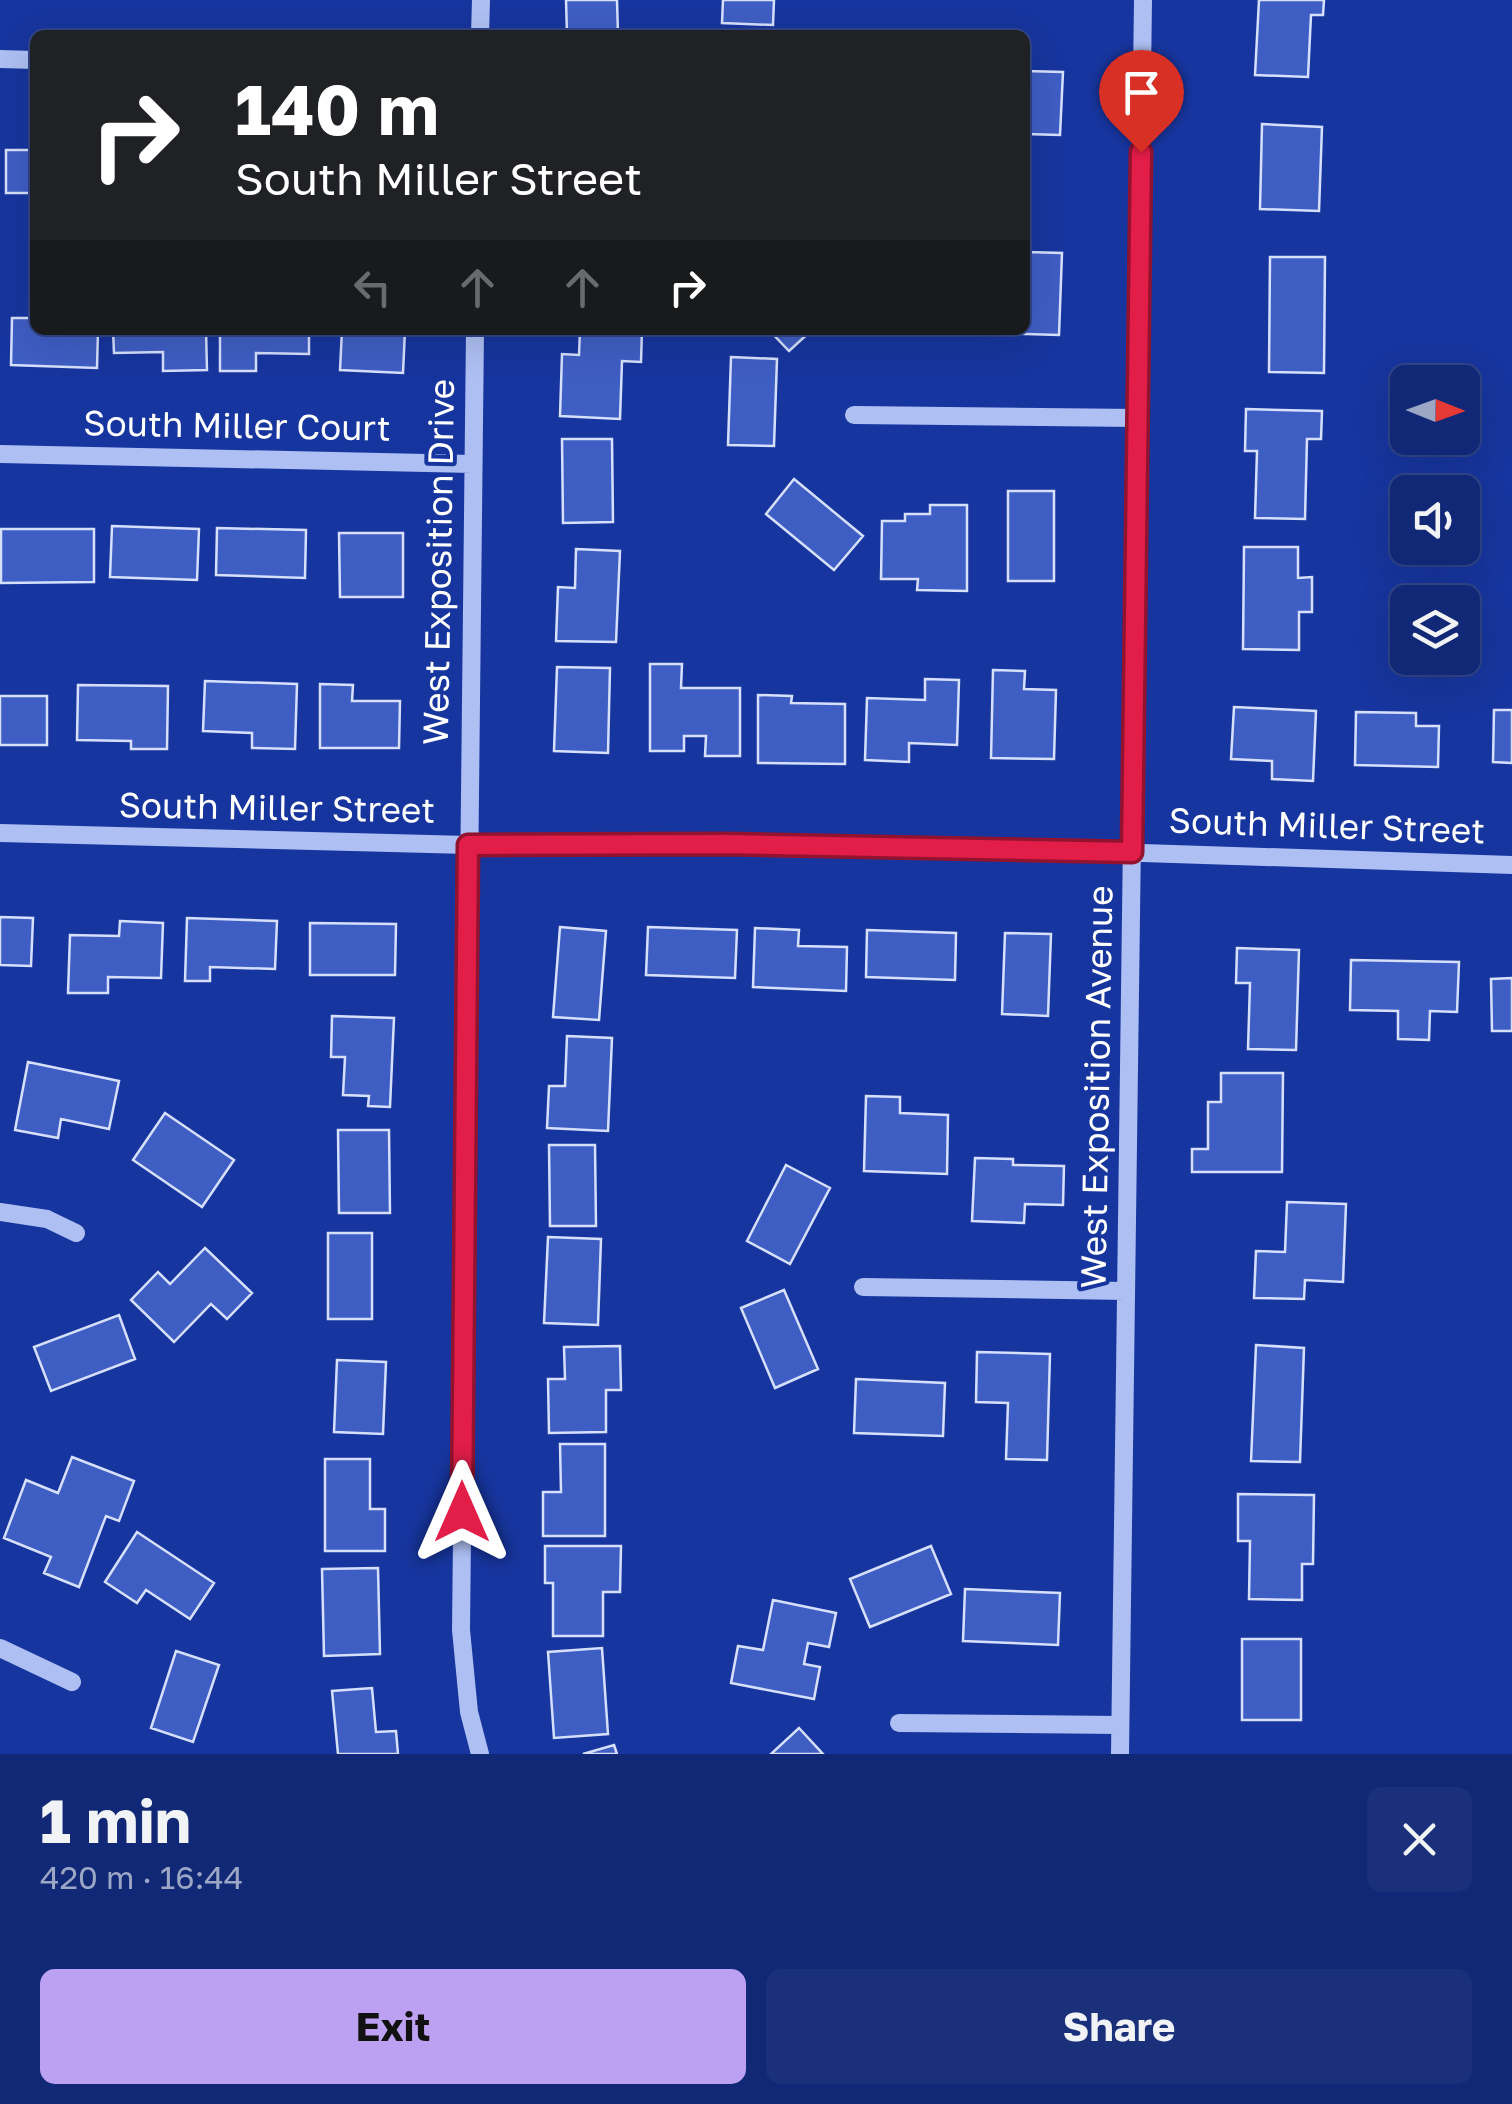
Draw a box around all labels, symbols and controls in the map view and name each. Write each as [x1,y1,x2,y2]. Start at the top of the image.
pin [1099,50,1184,153]
icon: arrive [1114,65,1169,120]
text: 140 m [235,66,439,150]
icon: right [70,70,200,200]
text: South Miller Street [235,151,642,205]
icon: left [345,260,400,315]
icon: ahead [450,260,505,315]
icon: ahead [555,260,610,315]
icon: right [660,260,715,315]
north arrow [1390,365,1480,455]
map controls [1390,365,1480,675]
street label: West Exposition Drive [414,379,462,745]
street label: South Miller Court [83,401,391,449]
button: sound [1390,475,1480,565]
button: layers [1390,585,1480,675]
street label: South Miller Street [118,783,436,831]
street label: South Miller Street [1168,798,1486,852]
street label: West Exposition Avenue [1071,885,1121,1289]
position arrow [410,1460,514,1564]
text: 1 min [40,1784,191,1856]
button: close [1367,1787,1472,1892]
text: 420 m · 16:44 [40,1858,243,1896]
button: Exit [40,1969,746,2084]
button: Share [766,1969,1472,2084]

